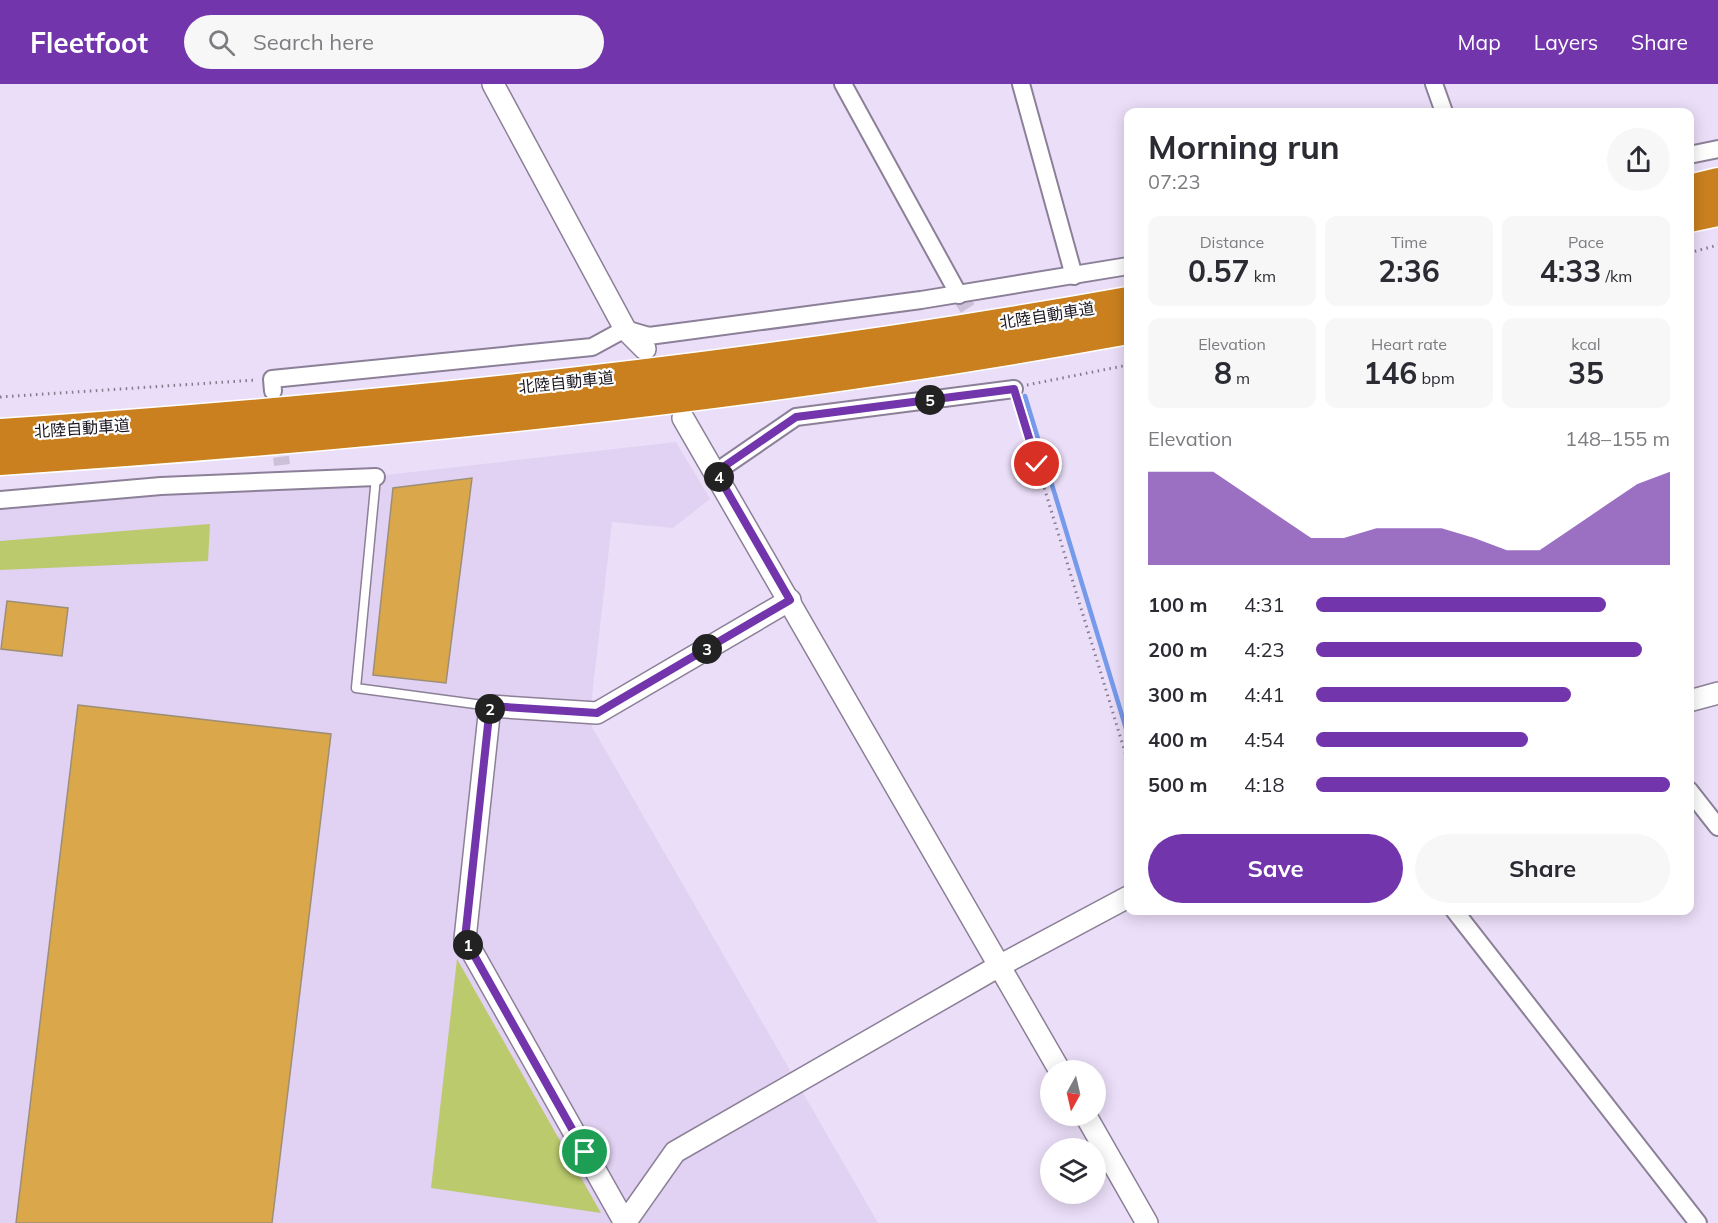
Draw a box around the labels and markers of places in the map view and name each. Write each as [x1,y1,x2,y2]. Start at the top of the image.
pin: 5 [915,385,945,415]
pin [1011,438,1062,489]
pin: 4 [704,462,734,492]
pin: 3 [692,634,722,664]
pin: 2 [475,694,505,724]
pin: 1 [453,930,483,960]
pin [559,1126,610,1177]

